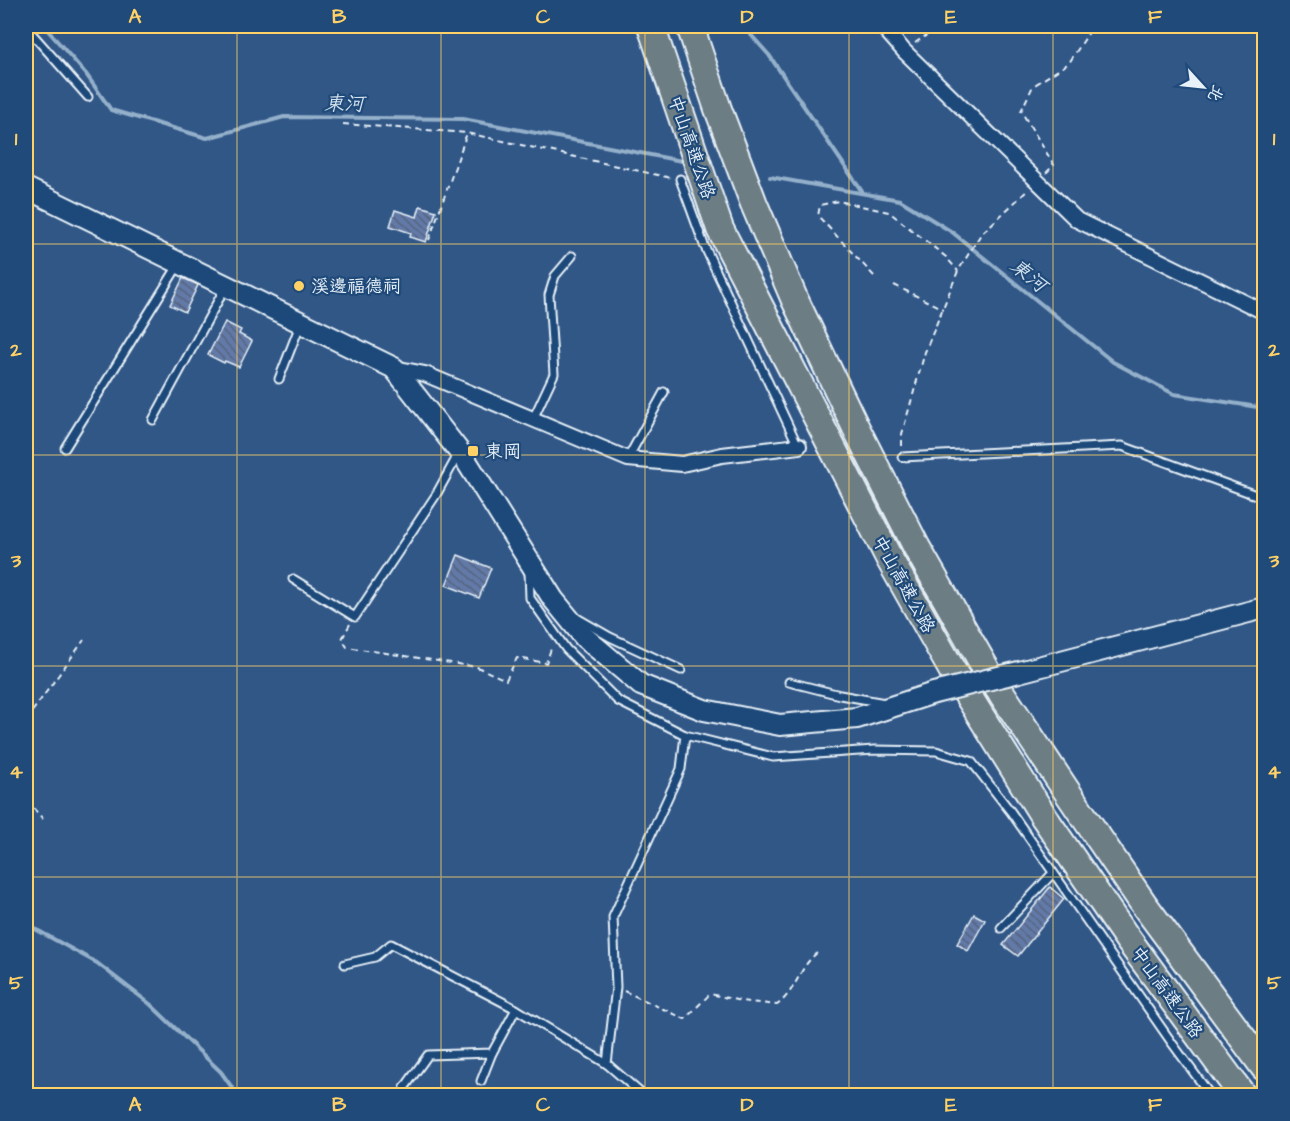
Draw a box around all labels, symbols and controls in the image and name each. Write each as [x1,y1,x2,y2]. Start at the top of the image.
text: A [129,3,142,31]
text: B [332,3,347,31]
text: C [536,3,551,31]
text: D [741,3,754,31]
text: E [945,3,957,31]
text: F [1148,3,1163,31]
north arrow [1173,57,1233,117]
text: 北 [1202,81,1229,105]
water label: 東河 [324,90,367,118]
street label: 中山高速公路 [662,92,721,202]
text: 1 [15,125,18,153]
text: 1 [1273,125,1276,153]
water label: 東河 [1004,252,1055,301]
place label: 溪邊福德祠 [311,274,401,299]
marker: 溪邊福德祠 [292,279,306,293]
text: 2 [9,336,22,364]
text: 2 [1267,336,1280,364]
place label: 東岡 [485,439,521,464]
marker: 東岡 [466,444,480,458]
street label: 中山高速公路 [866,531,941,638]
text: 3 [10,547,22,575]
text: 3 [1268,547,1280,575]
text: 4 [9,758,23,786]
text: 4 [1267,758,1281,786]
street label: 中山高速公路 [1125,941,1208,1043]
text: 5 [9,969,24,997]
text: 5 [1267,969,1282,997]
text: A [129,1091,142,1119]
text: B [332,1091,347,1119]
text: C [536,1091,551,1119]
text: D [741,1091,754,1119]
text: E [945,1091,957,1119]
text: F [1148,1091,1163,1119]

